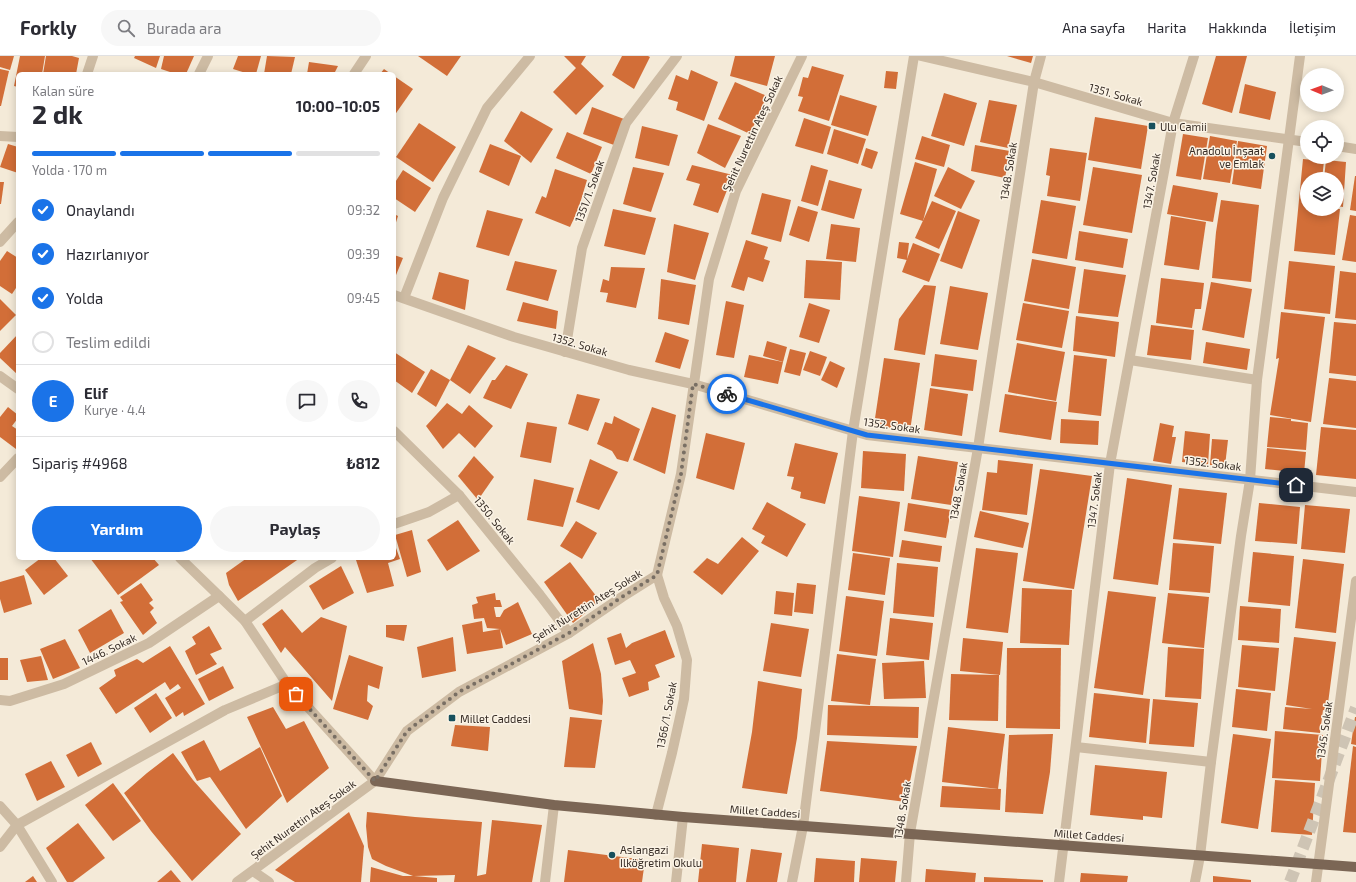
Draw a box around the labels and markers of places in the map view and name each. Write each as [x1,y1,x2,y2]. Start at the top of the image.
place label: Ulu Camii [1160,120,1207,133]
marker: Ulu Camii [1147,121,1157,131]
place label: Anadolu İnşaat ve Emlak [1189,144,1264,170]
marker: Anadolu İnşaat ve Emlak [1267,151,1277,161]
pin [1279,468,1313,502]
pin [279,677,313,711]
place label: Millet Caddesi [460,712,531,725]
marker: Millet Caddesi [447,713,457,723]
place label: Aslangazi Ilköğretim Okulu [620,843,702,869]
marker: Aslangazi Ilköğretim Okulu [607,850,617,860]

